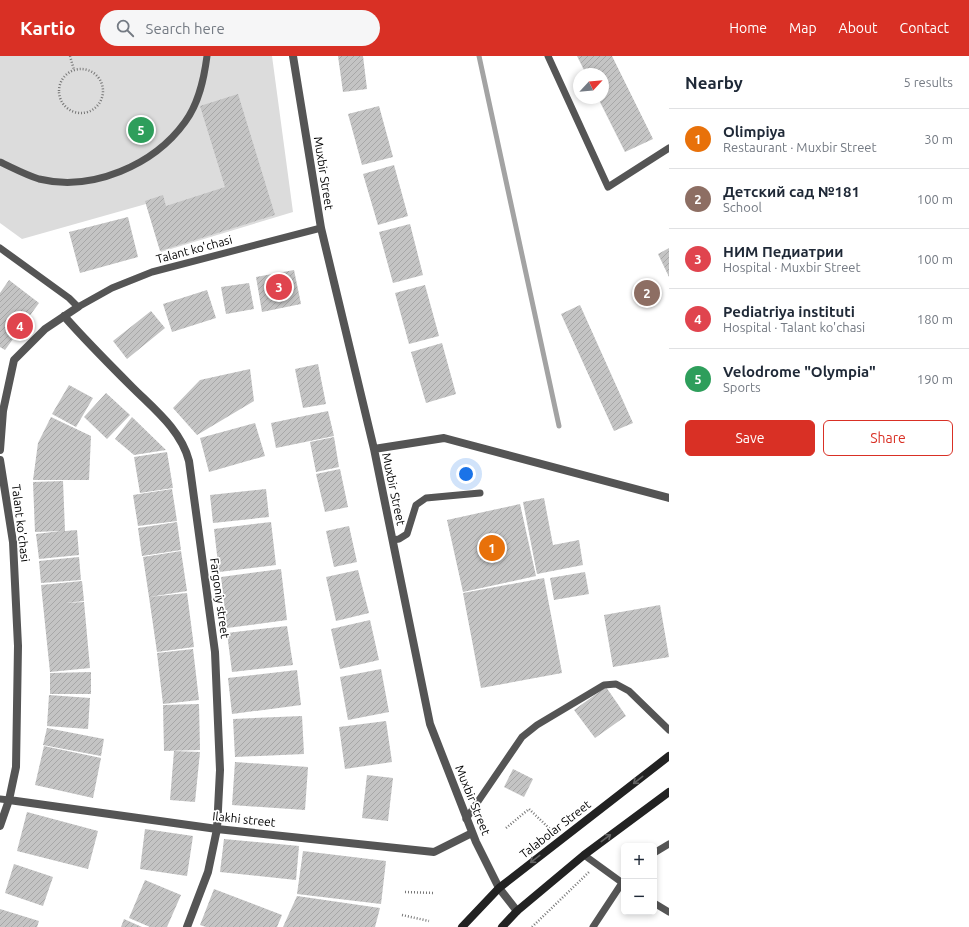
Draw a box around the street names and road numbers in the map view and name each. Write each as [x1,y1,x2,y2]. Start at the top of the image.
street label: Muxbir Street [312,135,336,211]
street label: Talant ko'chasi [155,233,234,265]
street label: Muxbir Street [380,451,408,527]
street label: Talant ko'chasi [10,483,32,563]
street label: Fargoniy street [208,557,232,639]
street label: Muxbir Street [453,763,493,837]
street label: Talabolar Street [517,797,593,861]
street label: Ilakhi street [212,809,276,829]

